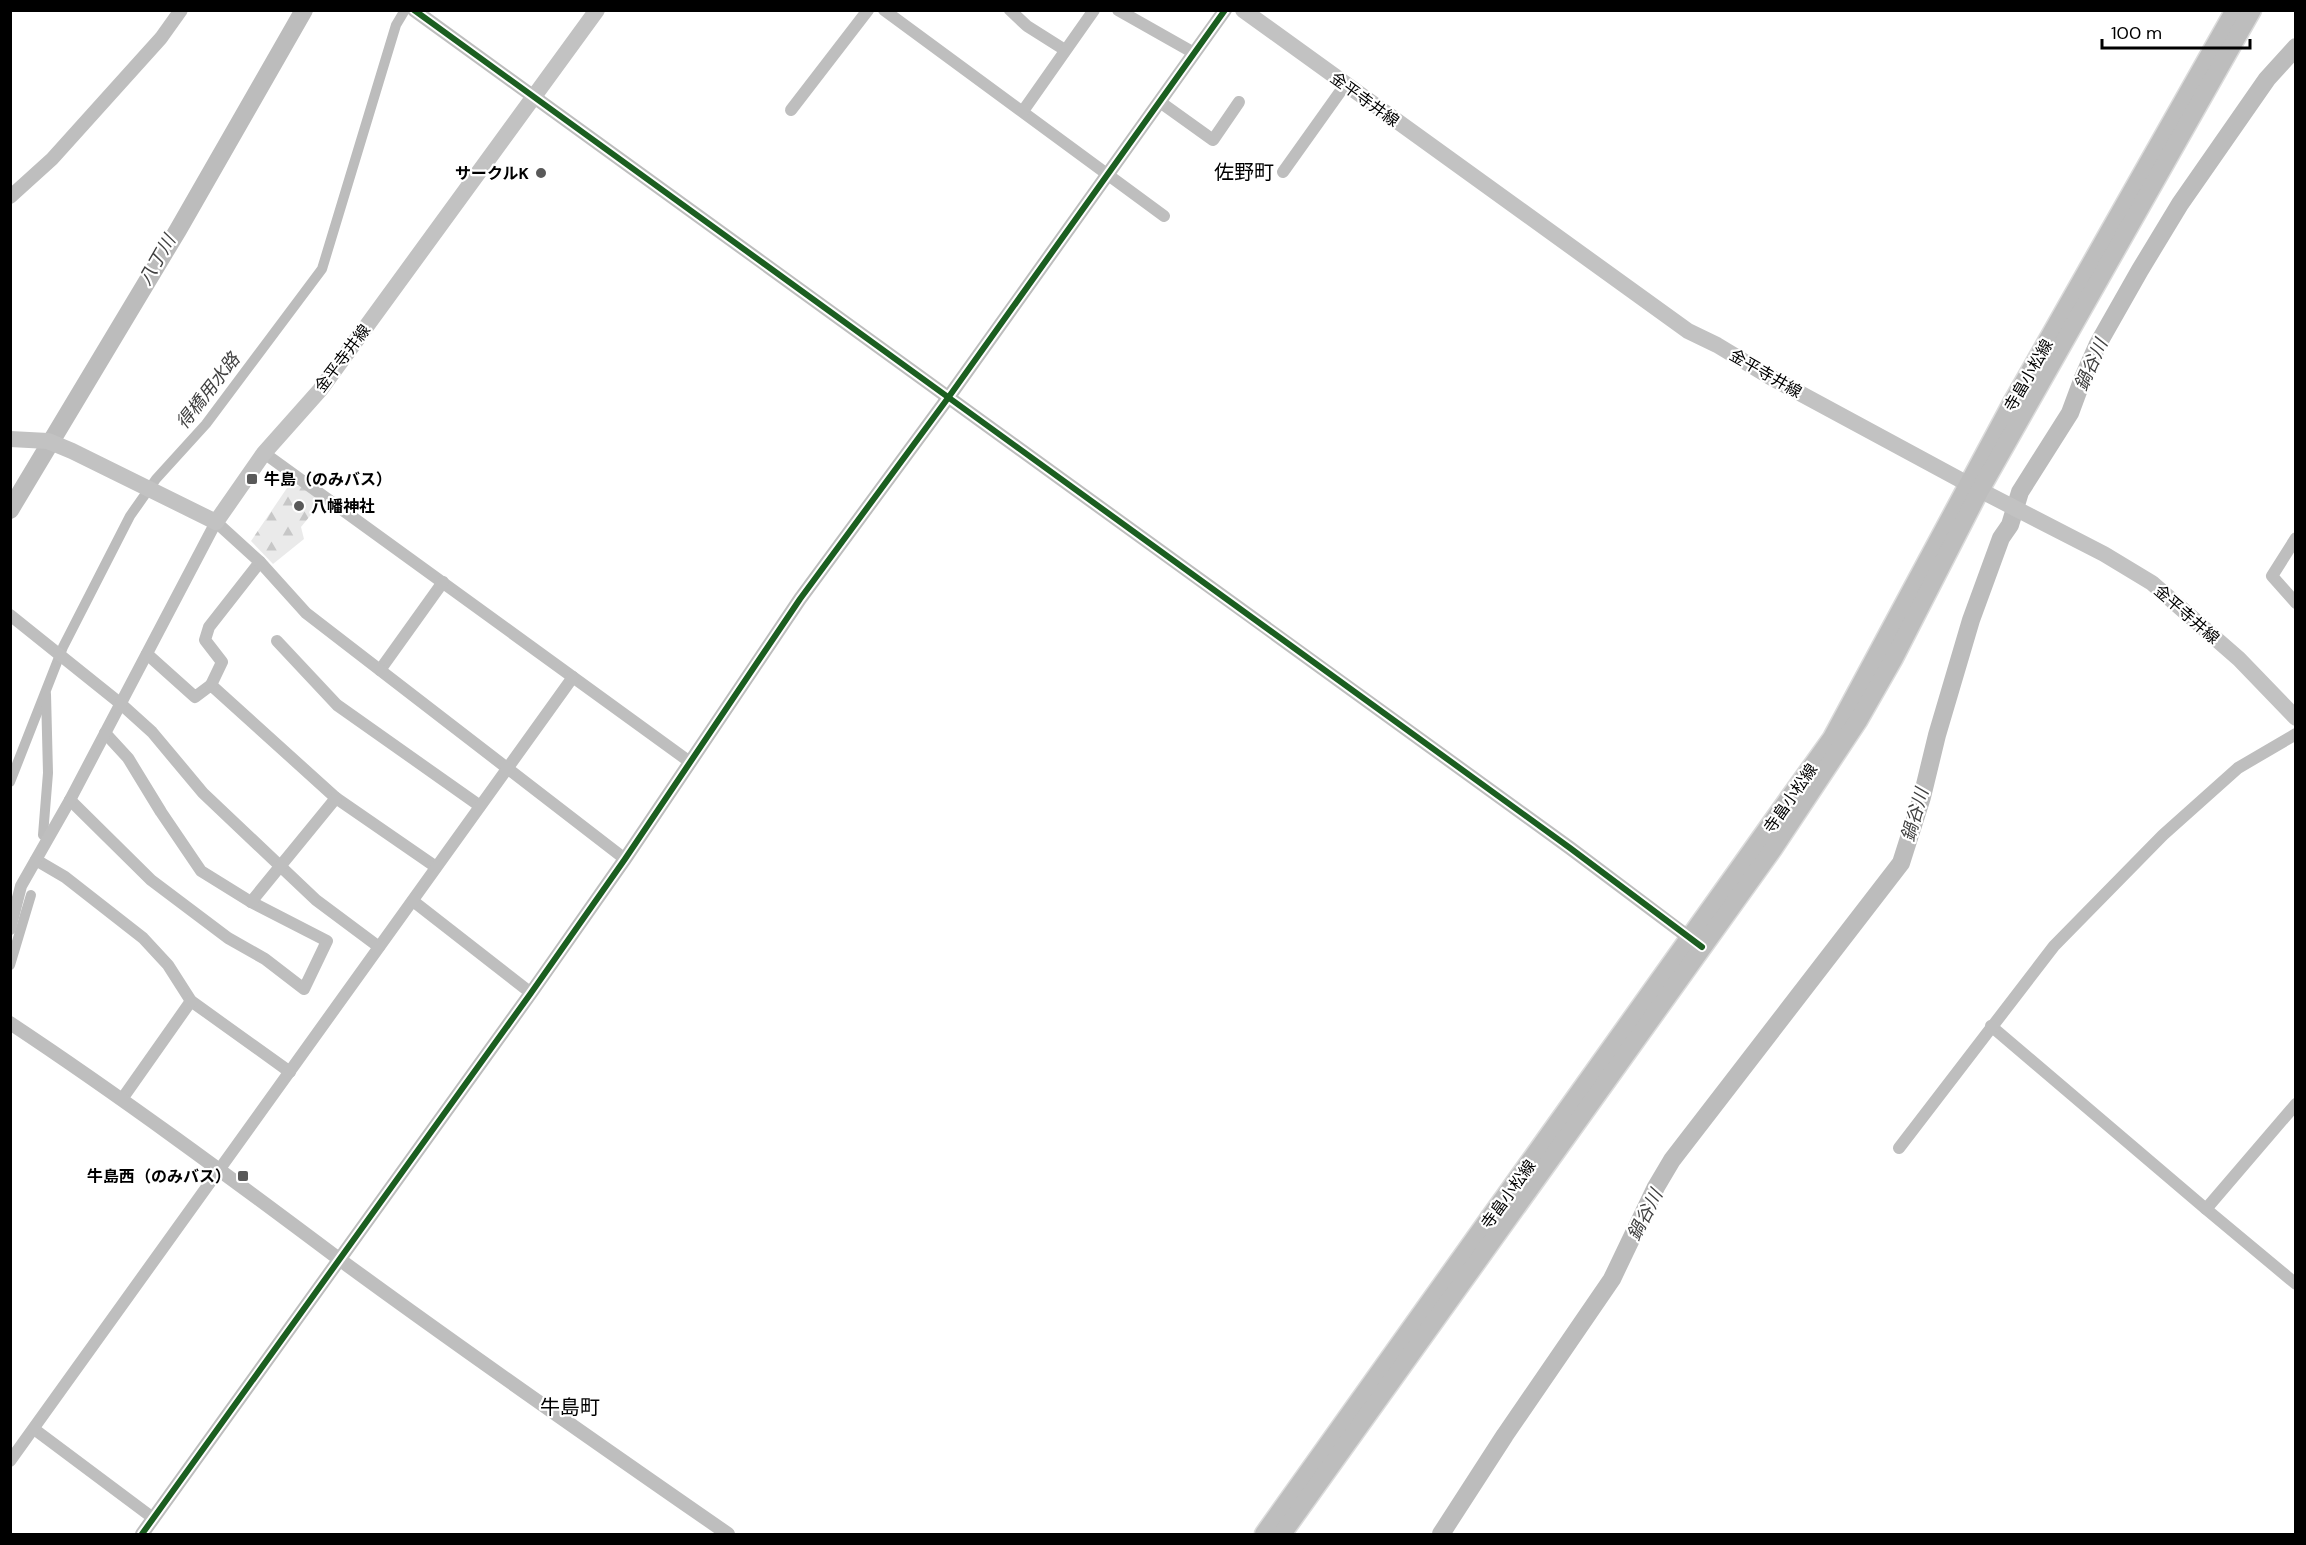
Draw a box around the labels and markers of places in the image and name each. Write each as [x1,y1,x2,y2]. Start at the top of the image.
place label: サークルK [455,163,530,184]
marker: サークルK [534,166,548,180]
place label: 牛島（のみバス） [264,469,392,490]
marker: 牛島（のみバス） [245,472,259,486]
place label: 八幡神社 [311,496,375,517]
marker: 八幡神社 [292,499,306,513]
place label: 牛島西（のみバス） [87,1166,231,1187]
marker: 牛島西（のみバス） [236,1169,250,1183]

